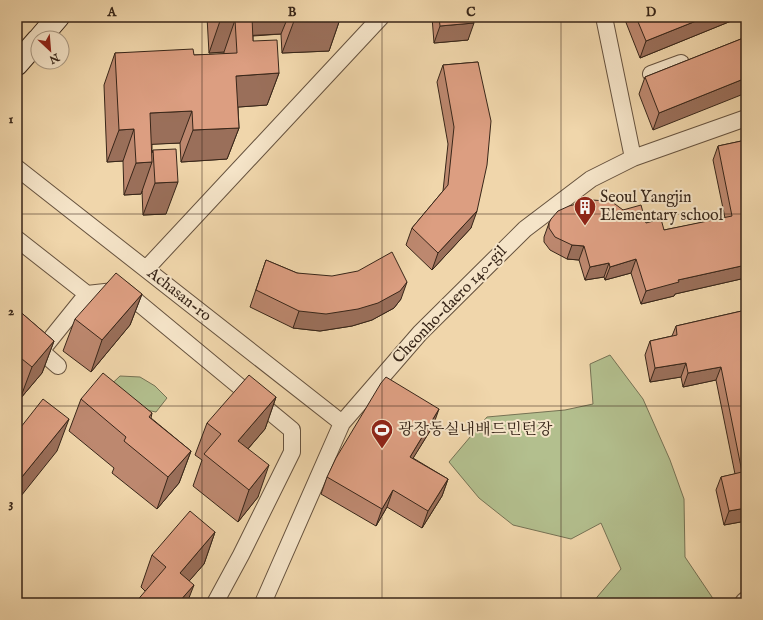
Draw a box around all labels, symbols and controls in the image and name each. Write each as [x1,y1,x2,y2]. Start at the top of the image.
text: A [107,4,118,21]
text: B [288,4,297,21]
text: C [466,4,476,21]
text: D [646,4,657,21]
north arrow [30,30,70,70]
text: N [46,49,62,67]
text: 1 [9,111,14,128]
place label: Seoul Yangjin Elementary school [600,188,724,226]
building icon: Seoul Yangjin Elementary school [572,194,598,227]
street label: Cheonho-daero 140-gil [389,241,512,368]
street label: Achasan-ro [142,263,215,327]
text: 2 [8,303,14,320]
sports icon: 광장동실내배드민턴장 [369,417,395,450]
place label: 광장동실내배드민턴장 [398,420,553,440]
text: 3 [9,495,14,512]

